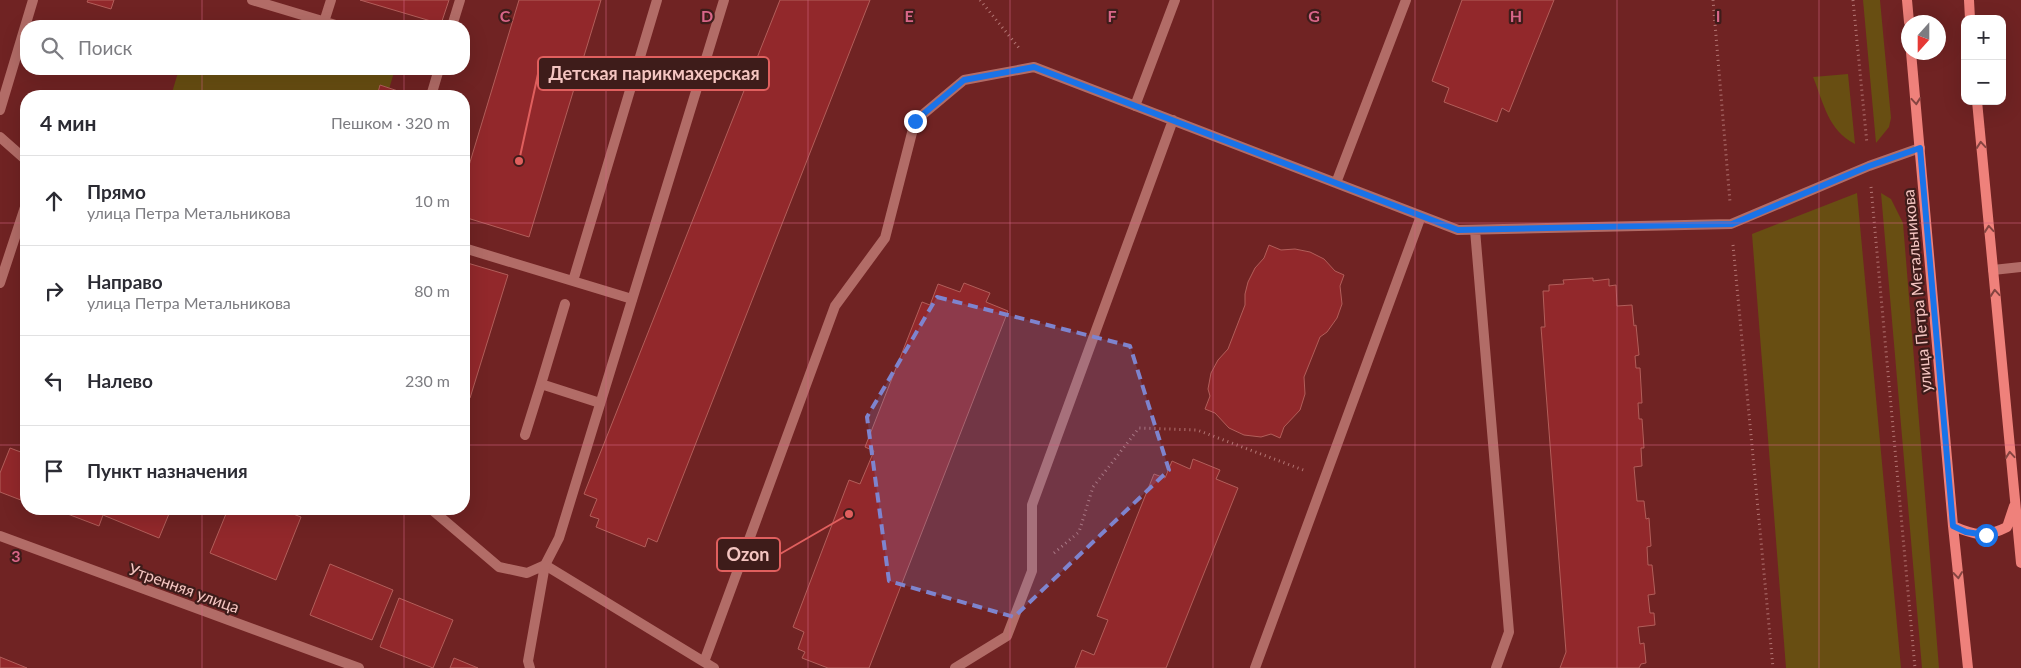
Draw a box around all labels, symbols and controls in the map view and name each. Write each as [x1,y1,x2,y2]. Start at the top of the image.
text: C [500,6,511,25]
text: D [701,6,713,25]
text: E [904,6,914,25]
text: F [1107,6,1117,25]
text: G [1308,6,1320,25]
text: H [1510,6,1522,25]
text: I [1716,6,1720,25]
north arrow [1901,15,1946,60]
map controls [1961,15,2006,105]
button: + [1961,15,2006,60]
search box [20,20,470,75]
icon: search [38,34,66,62]
text: Поиск [78,36,132,59]
callout: Детская парикмахерская [538,57,769,90]
button: − [1961,60,2006,105]
text: Детская парикмахерская [548,62,760,84]
one-way arrow [1910,97,1921,105]
text: 4 мин [40,110,97,135]
route end [904,110,927,133]
text: Пешком · 320 m [331,113,450,132]
one-way arrow [1976,141,1987,149]
text: Прямо [87,180,146,203]
icon: ahead [40,187,68,215]
street label: улица Петра Метальникова [1898,189,1935,393]
text: 10 m [414,191,450,210]
text: улица Петра Метальникова [87,203,291,222]
one-way arrow [1984,225,1995,233]
text: Направо [87,270,163,293]
icon: right [40,277,68,305]
text: 80 m [414,281,450,300]
one-way arrow [1990,289,2001,297]
text: улица Петра Метальникова [87,293,291,312]
icon: left [40,367,68,395]
text: Налево [87,369,153,392]
text: 230 m [405,371,450,390]
one-way arrow [2005,450,2016,458]
icon: arrive [40,457,68,485]
text: Пункт назначения [87,459,248,482]
route start [1975,524,1998,547]
callout: Ozon [717,538,780,571]
text: Ozon [727,543,769,565]
text: 3 [11,546,21,565]
street label: Утренняя улица [126,559,242,616]
one-way arrow [1952,571,1963,579]

